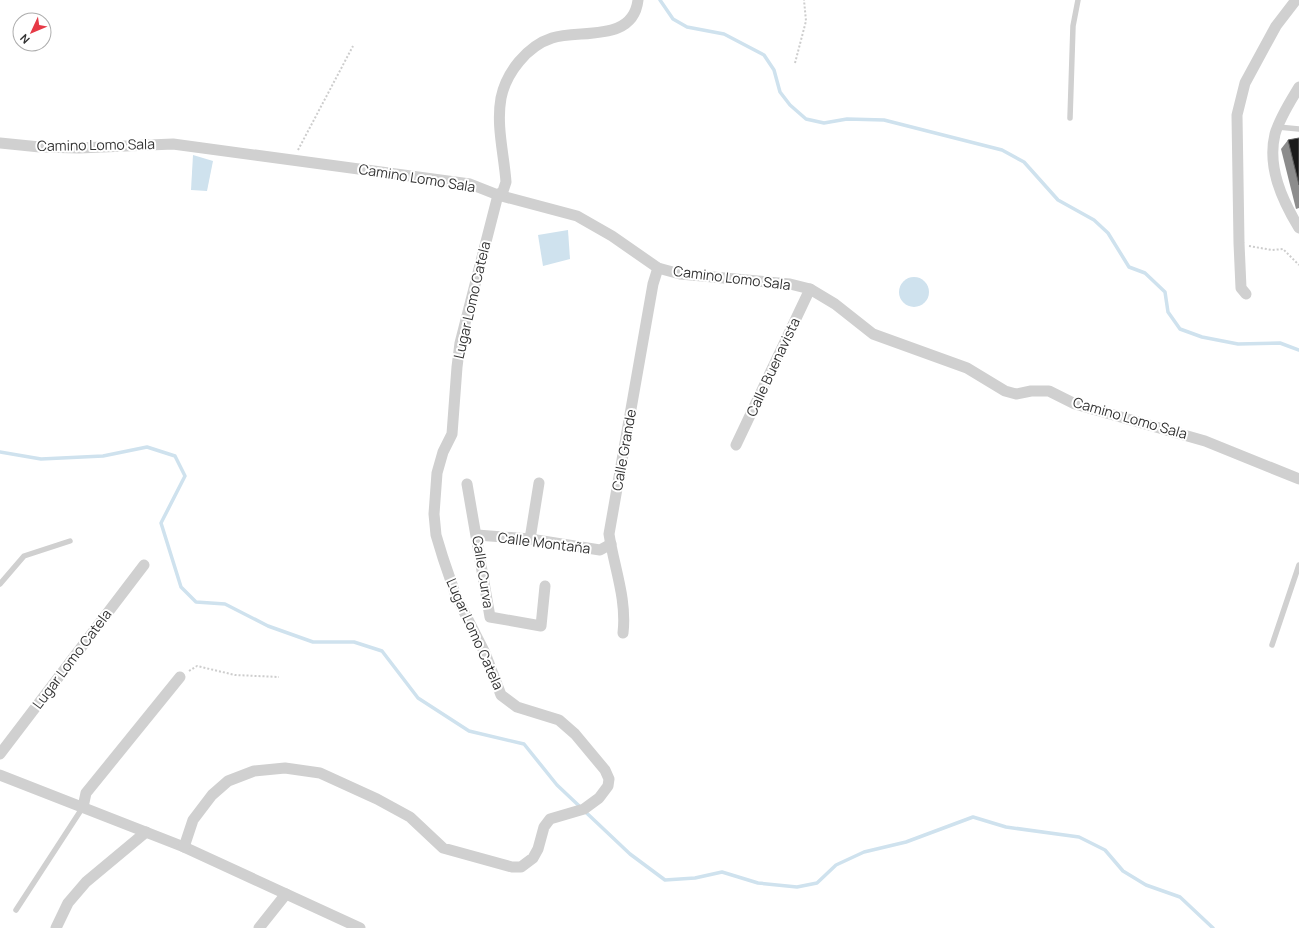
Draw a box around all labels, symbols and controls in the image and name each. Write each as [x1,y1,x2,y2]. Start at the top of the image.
north arrow [12,12,52,52]
text: N [16,31,33,47]
street label: Camino Lomo Sala [37,134,155,155]
street label: Camino Lomo Sala [357,159,477,196]
street label: Lugar Lomo Catela [449,239,494,361]
street label: Camino Lomo Sala [672,261,792,294]
street label: Calle Buenavista [741,314,804,419]
street label: Camino Lomo Sala [1071,392,1190,443]
street label: Calle Grande [607,408,640,492]
street label: Calle Montaña [497,527,591,558]
street label: Calle Curva [468,534,499,610]
street label: Lugar Lomo Catela [442,575,509,693]
street label: Lugar Lomo Catela [28,605,115,712]

